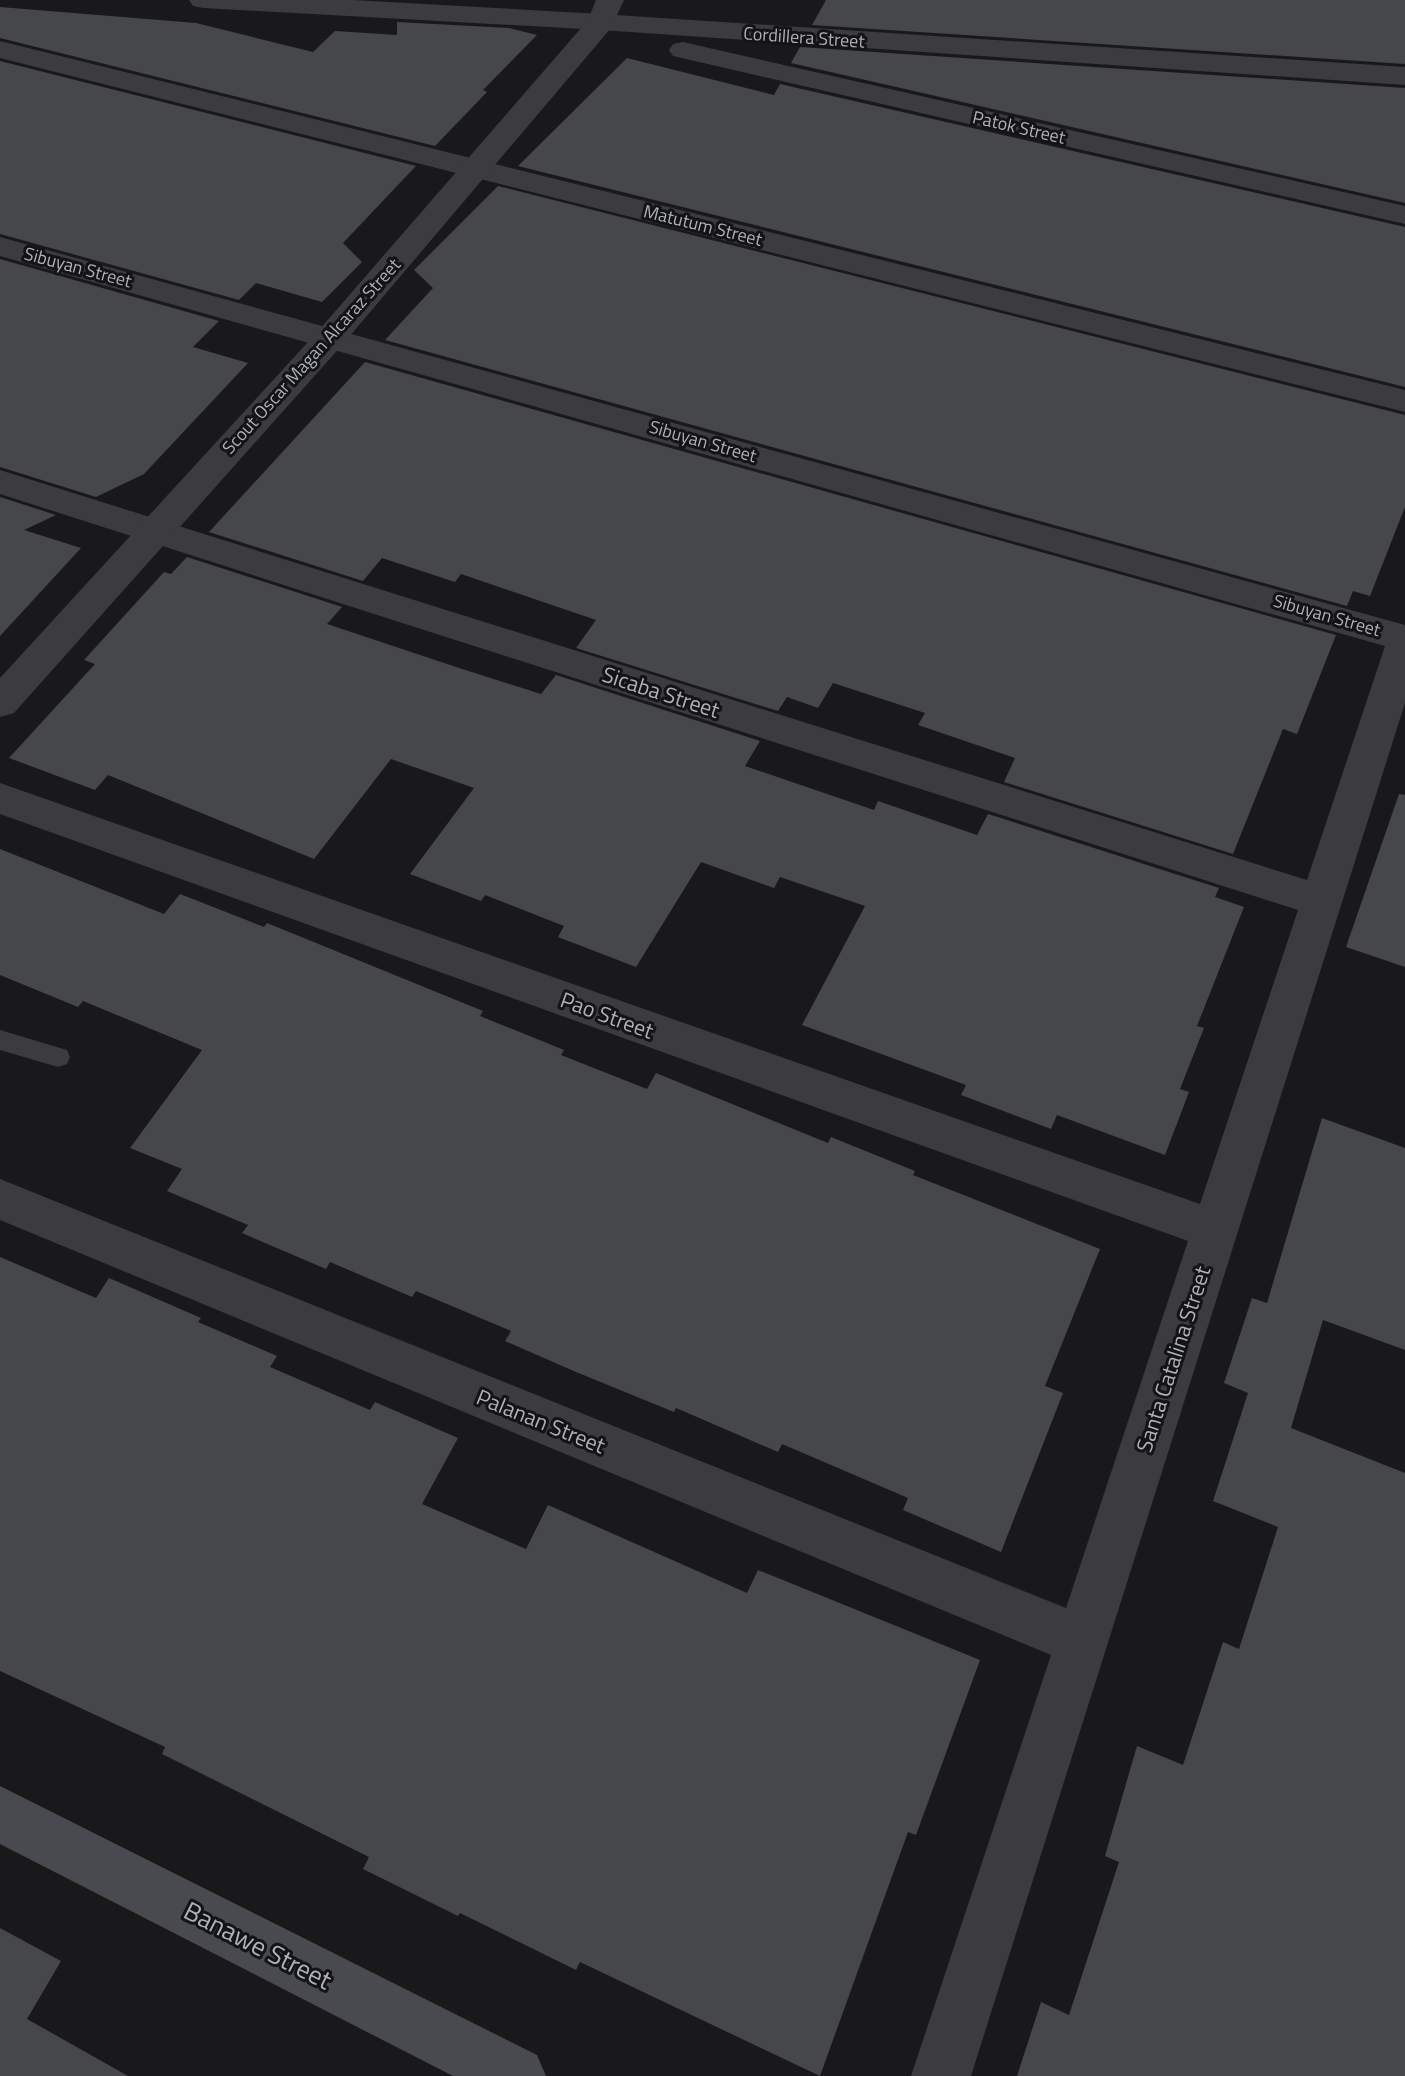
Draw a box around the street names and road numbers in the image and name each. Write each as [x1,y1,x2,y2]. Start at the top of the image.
street label: Cordillera Street [742,19,866,55]
street label: Patok Street [970,103,1069,151]
street label: Matutum Street [641,197,766,253]
street label: Sibuyan Street [21,240,135,294]
street label: Scout Oscar Magan Alcaraz Street [215,251,407,460]
street label: Sibuyan Street [646,413,760,469]
street label: Sibuyan Street [1270,587,1384,643]
street label: Sicaba Street [598,657,724,727]
street label: Pao Street [556,982,659,1048]
street label: Santa Catalina Street [1127,1261,1219,1457]
street label: Palanan Street [471,1380,611,1462]
street label: Banawe Street [177,1891,339,1999]

